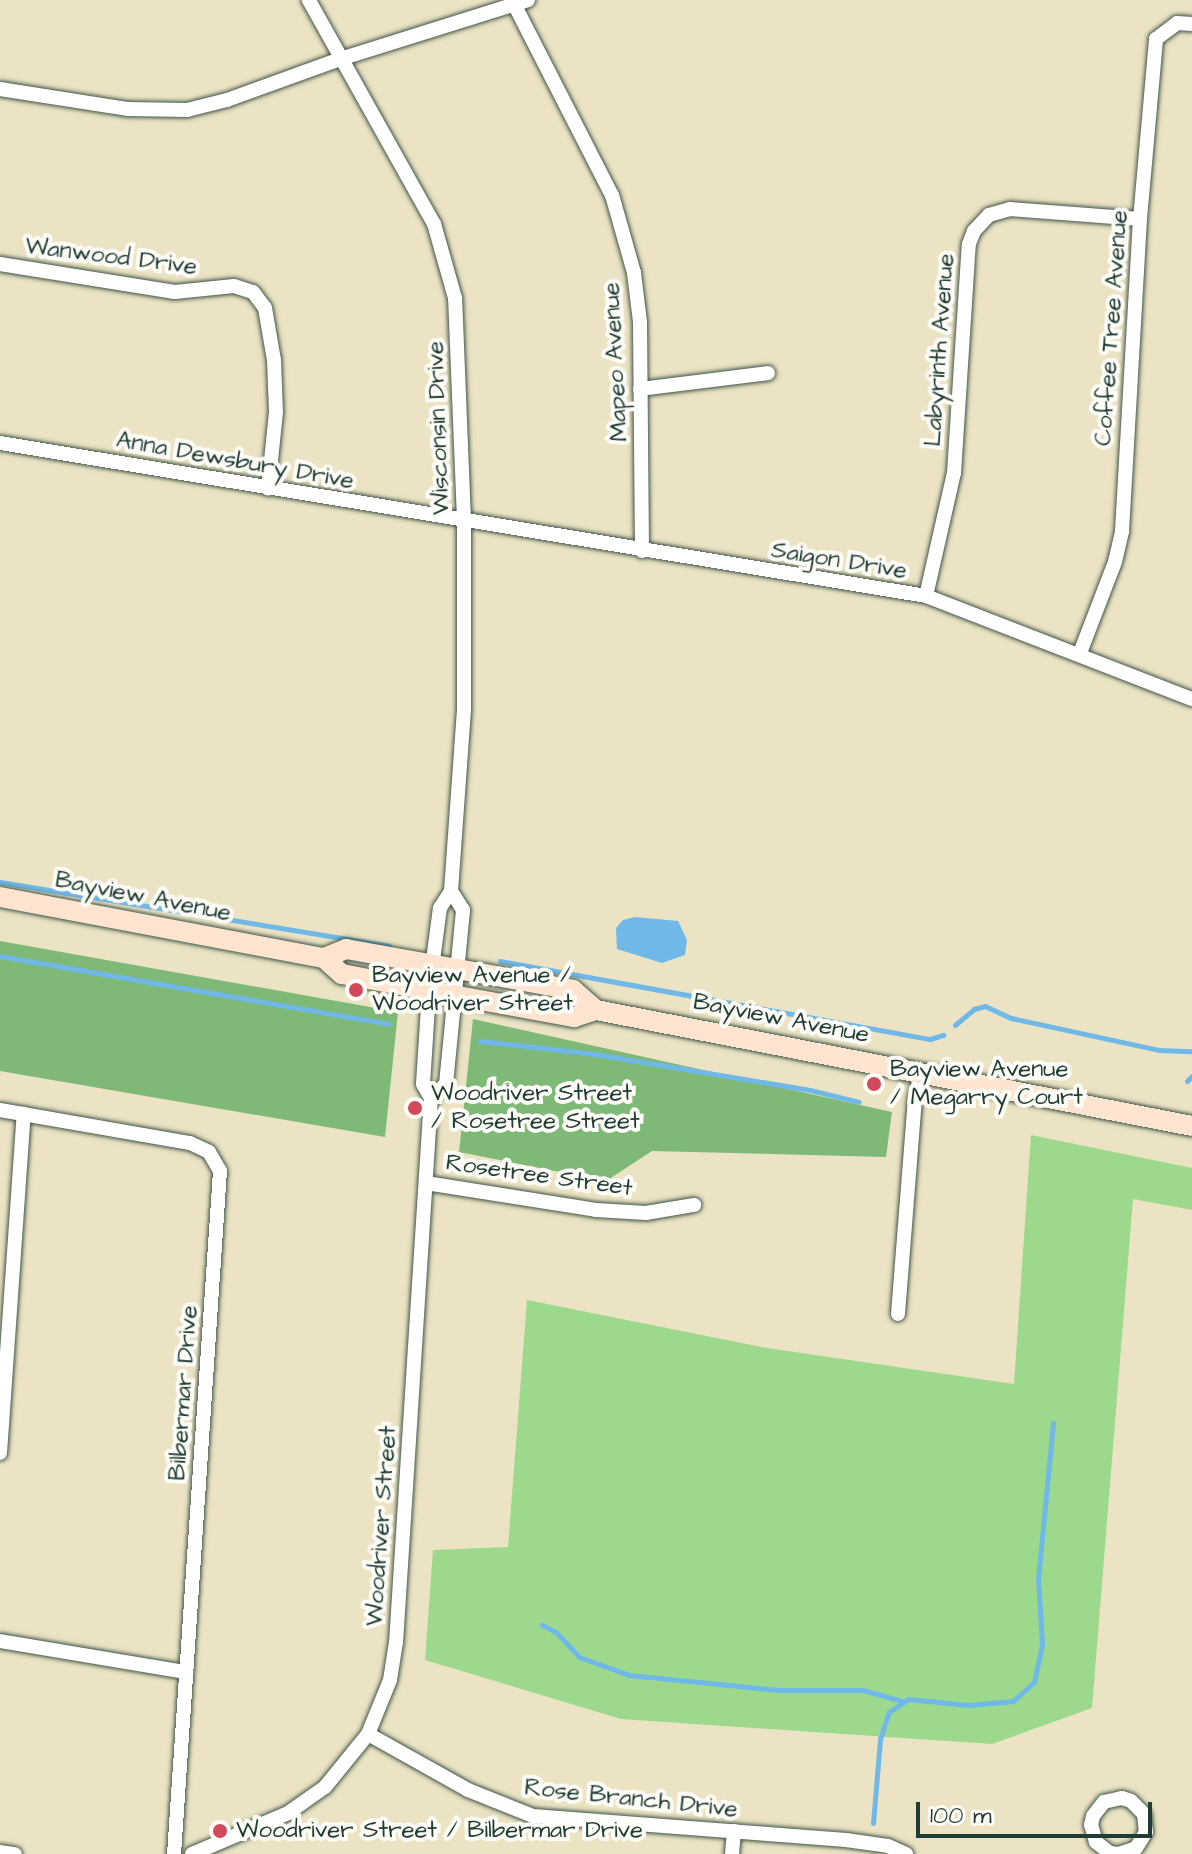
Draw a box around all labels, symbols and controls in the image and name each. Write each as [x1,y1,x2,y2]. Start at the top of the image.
street label: Coffee Tree Avenue [1089,209,1135,447]
street label: Wanwood Drive [23,232,199,282]
street label: Labyrinth Avenue [919,252,961,448]
street label: Mapeo Avenue [597,282,635,442]
street label: Wisconsin Drive [422,341,456,515]
street label: Anna Dewsbury Drive [114,426,356,496]
street label: Saigon Drive [769,536,909,586]
street label: Bayview Avenue [53,866,233,928]
place label: Bayview Avenue / Woodriver Street [372,962,573,1018]
marker: Bayview Avenue / Woodriver Street [347,981,365,999]
street label: Bayview Avenue [691,988,871,1050]
place label: Bayview Avenue / Megarry Court [890,1056,1083,1112]
marker: Bayview Avenue / Megarry Court [865,1075,883,1093]
place label: Woodriver Street / Rosetree Street [431,1080,640,1136]
marker: Woodriver Street / Rosetree Street [406,1099,424,1117]
street label: Rosetree Street [444,1149,634,1203]
street label: Bilbermar Drive [164,1304,204,1482]
street label: Woodriver Street [361,1425,403,1627]
street label: Rose Branch Drive [523,1773,739,1825]
scale bar [920,1786,1156,1836]
text: 100 m [930,1799,992,1833]
place label: Woodriver Street / Bilbermar Drive [236,1817,643,1845]
marker: Woodriver Street / Bilbermar Drive [211,1822,229,1840]

